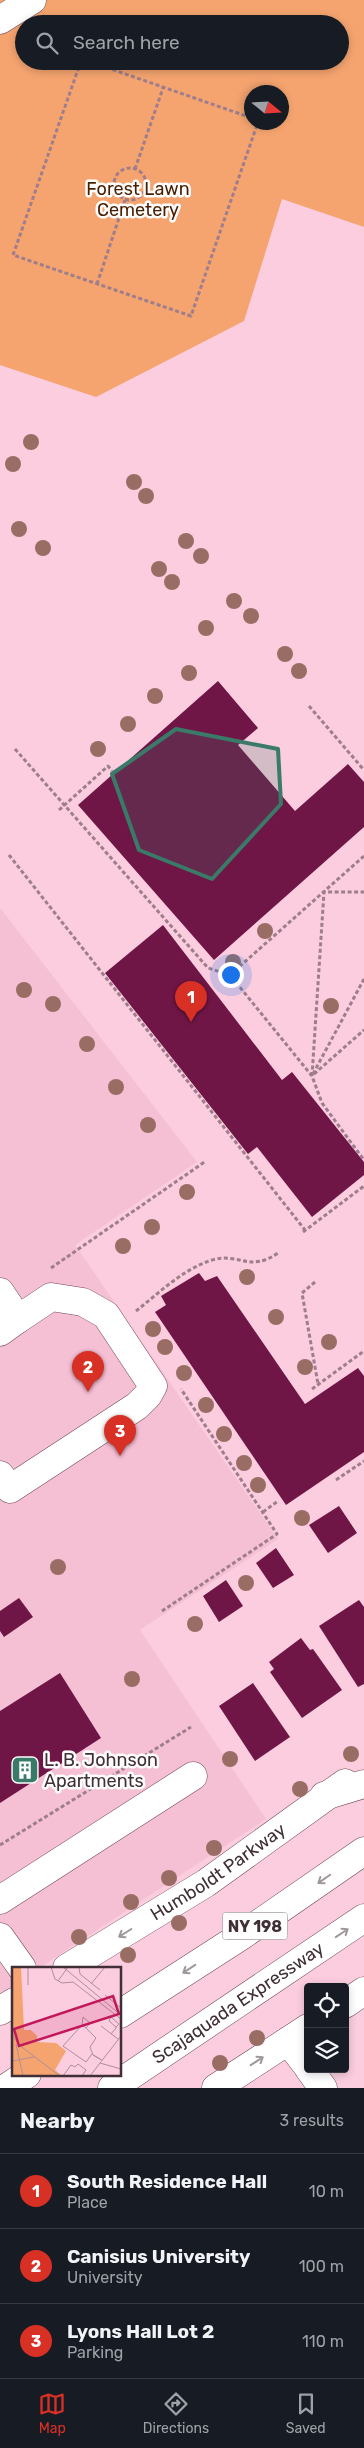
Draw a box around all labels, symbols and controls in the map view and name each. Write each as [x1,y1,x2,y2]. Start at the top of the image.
search box [15,15,349,70]
icon: search [33,29,61,57]
text: Search here [73,31,180,54]
north arrow [244,85,289,130]
park label: Forest Lawn Cemetery [86,178,190,221]
your location [218,962,244,988]
pin: 1 [175,981,207,1022]
pin: 2 [72,1351,104,1392]
pin: 3 [104,1415,136,1456]
place label: L. B. Johnson Apartments [44,1749,158,1792]
building icon: L. B. Johnson Apartments [10,1755,40,1785]
street label: Humboldt Parkway [146,1818,290,1925]
one-way arrow [317,1874,331,1884]
road number: NY 198 [222,1912,288,1940]
one-way arrow [118,1927,132,1938]
one-way arrow [335,1928,349,1938]
street label: Scajaquada Expressway [148,1937,328,2069]
one-way arrow [183,1965,197,1975]
inset map [12,1967,121,2076]
map controls [304,1983,349,2073]
button: locate [304,1983,349,2028]
button: layers [304,2028,349,2073]
one-way arrow [250,2056,264,2067]
text: Nearby [20,2108,95,2133]
text: 3 results [279,2111,344,2130]
text: South Residence Hall [67,2170,267,2193]
text: 1 [32,2182,40,2201]
text: 10 m [309,2182,344,2201]
text: Place [67,2193,108,2212]
text: Canisius University [67,2245,250,2268]
text: 2 [31,2257,41,2276]
text: 100 m [299,2257,344,2276]
text: University [67,2268,143,2287]
text: Lyons Hall Lot 2 [67,2320,214,2343]
text: 3 [31,2332,41,2351]
text: 110 m [302,2332,344,2351]
text: Parking [67,2343,123,2362]
tab: Map [38,2390,66,2437]
tab: Directions [143,2390,209,2437]
tab: Saved [286,2390,326,2437]

